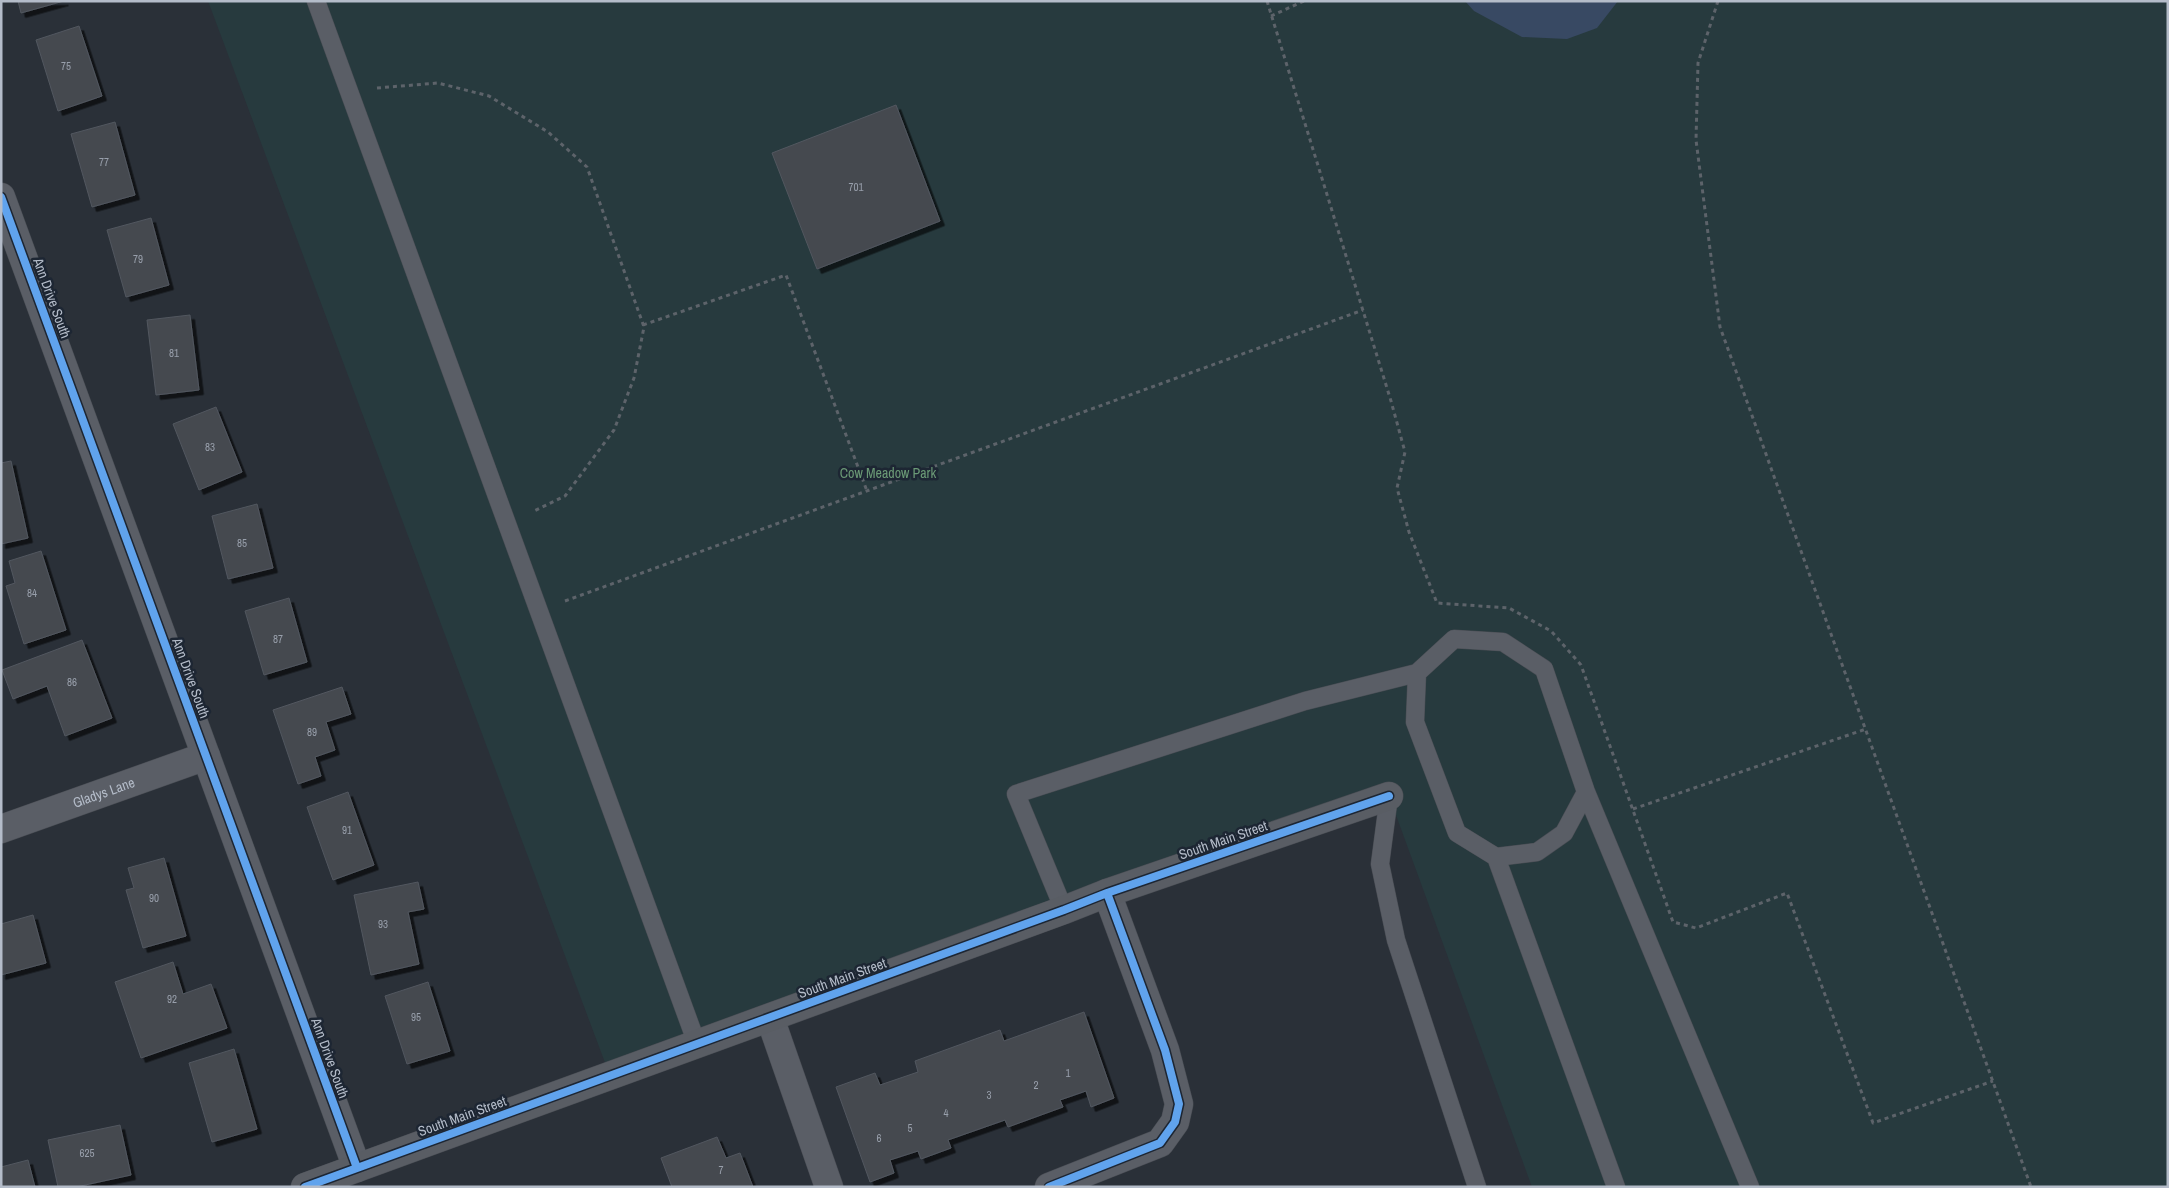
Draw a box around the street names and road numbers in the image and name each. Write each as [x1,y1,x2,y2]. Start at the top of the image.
street label: Ann Drive South [29,254,75,341]
street label: Ann Drive South [168,634,214,721]
street label: Gladys Lane [70,773,137,812]
street label: South Main Street [1176,816,1270,864]
street label: South Main Street [795,954,889,1002]
street label: Ann Drive South [307,1014,353,1101]
street label: South Main Street [415,1092,509,1140]

